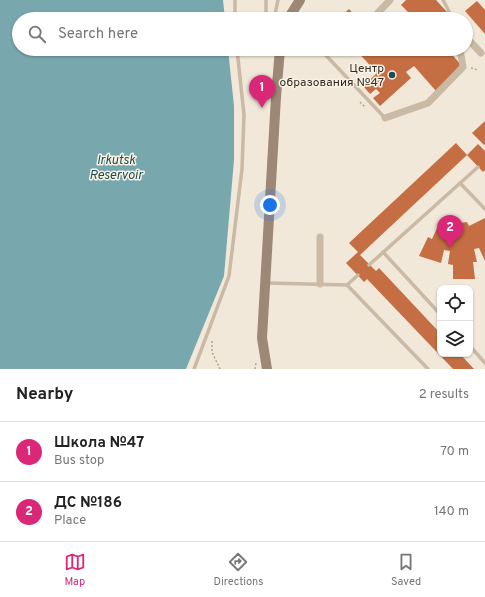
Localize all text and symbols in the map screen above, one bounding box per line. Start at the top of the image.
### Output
search box [12,12,473,56]
icon: search [26,23,48,45]
text: Search here [58,25,138,44]
place label: Центр образования №47 [280,61,384,91]
marker: Центр образования №47 [387,70,397,80]
pin: 1 [249,75,275,108]
water label: Irkutsk Reservoir [89,153,144,184]
your location [260,195,280,215]
pin: 2 [437,215,463,248]
map controls [437,285,473,357]
button: locate [437,285,473,321]
button: layers [437,321,473,357]
text: Nearby [16,384,73,406]
text: 2 results [419,387,469,403]
text: Школа №47 [54,434,144,453]
text: 1 [26,444,32,460]
text: 70 m [440,444,469,460]
text: Bus stop [54,453,104,469]
text: ДС №186 [54,494,122,513]
text: 2 [25,504,33,520]
text: 140 m [434,504,469,520]
text: Place [54,513,86,529]
tab: Map [64,551,86,589]
tab: Directions [213,551,263,589]
tab: Saved [391,551,421,589]

